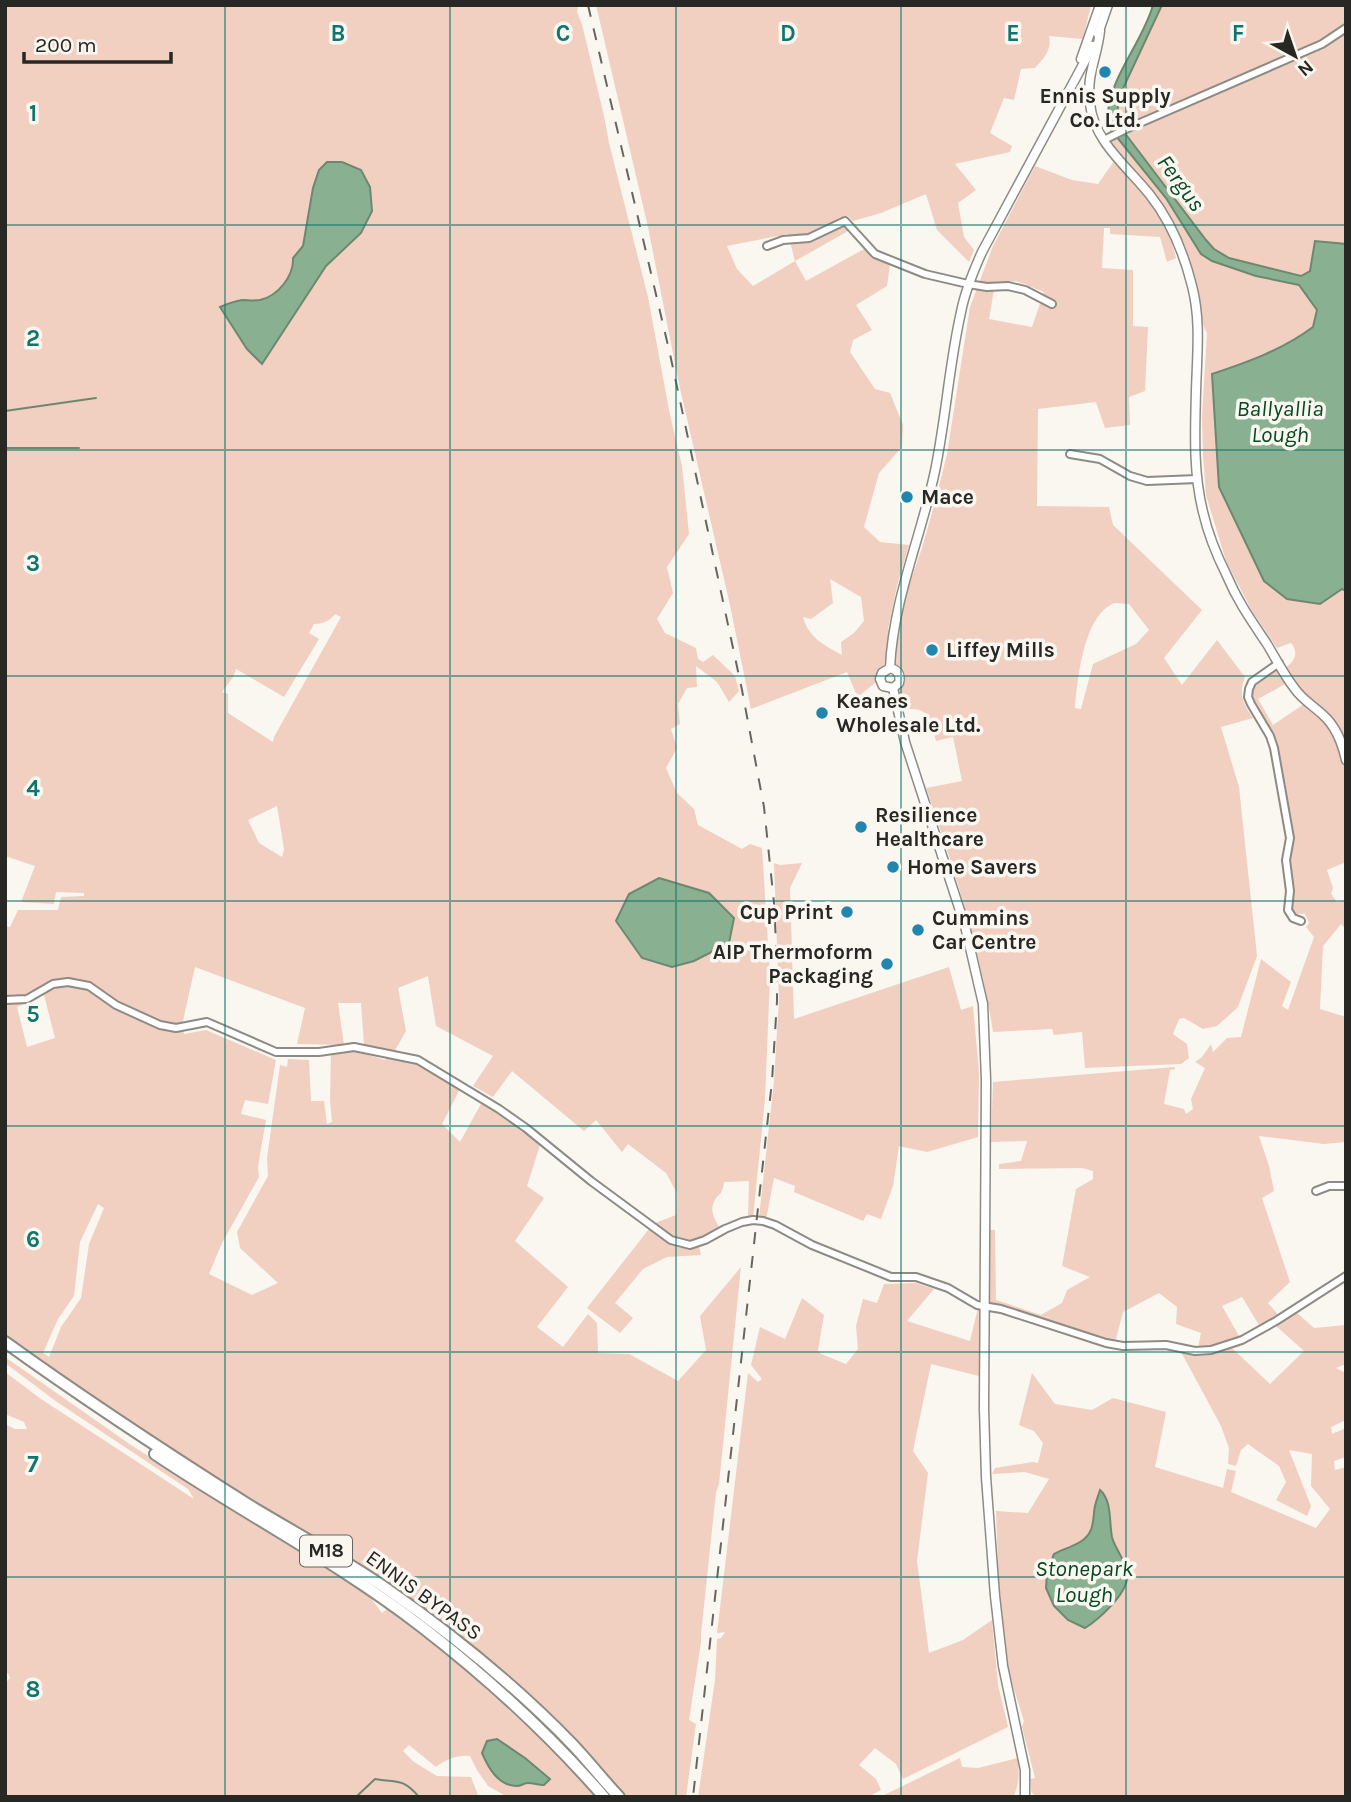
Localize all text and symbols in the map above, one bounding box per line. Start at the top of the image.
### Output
text: B [331,20,345,47]
text: C [556,20,570,47]
text: D [780,20,796,47]
text: E [1006,20,1020,47]
text: F [1232,20,1244,47]
scale bar [24,21,172,65]
north arrow [1260,21,1330,91]
text: 200 m [35,33,97,57]
text: N [1293,55,1318,81]
marker: Ennis Supply Co. Ltd. [1097,64,1113,80]
place label: Ennis Supply Co. Ltd. [1040,84,1171,132]
text: 1 [29,100,37,127]
water label: Fergus [1151,149,1211,217]
text: 2 [26,325,40,352]
water label: Ballyallia Lough [1236,395,1324,448]
place label: Mace [921,485,974,509]
marker: Mace [899,489,915,505]
text: 3 [26,550,40,577]
place label: Liffey Mills [946,638,1055,662]
marker: Liffey Mills [924,642,940,658]
place label: Keanes Wholesale Ltd. [836,689,981,737]
marker: Keanes Wholesale Ltd. [814,705,830,721]
text: 4 [26,775,40,802]
place label: Resilience Healthcare [875,803,984,851]
marker: Resilience Healthcare [853,819,869,835]
place label: Home Savers [907,855,1037,879]
marker: Home Savers [885,859,901,875]
place label: Cup Print [740,900,833,924]
marker: Cup Print [839,904,855,920]
place label: Cummins Car Centre [932,906,1036,954]
marker: Cummins Car Centre [910,922,926,938]
place label: AIP Thermoform Packaging [713,940,873,988]
marker: AIP Thermoform Packaging [879,956,895,972]
text: 5 [26,1001,40,1028]
text: 6 [26,1226,40,1253]
text: 7 [27,1451,39,1478]
road number: M18 [300,1536,352,1567]
street label: ENNIS BYPASS [362,1545,486,1645]
water label: Stonepark Lough [1035,1555,1133,1608]
text: 8 [26,1676,40,1703]

